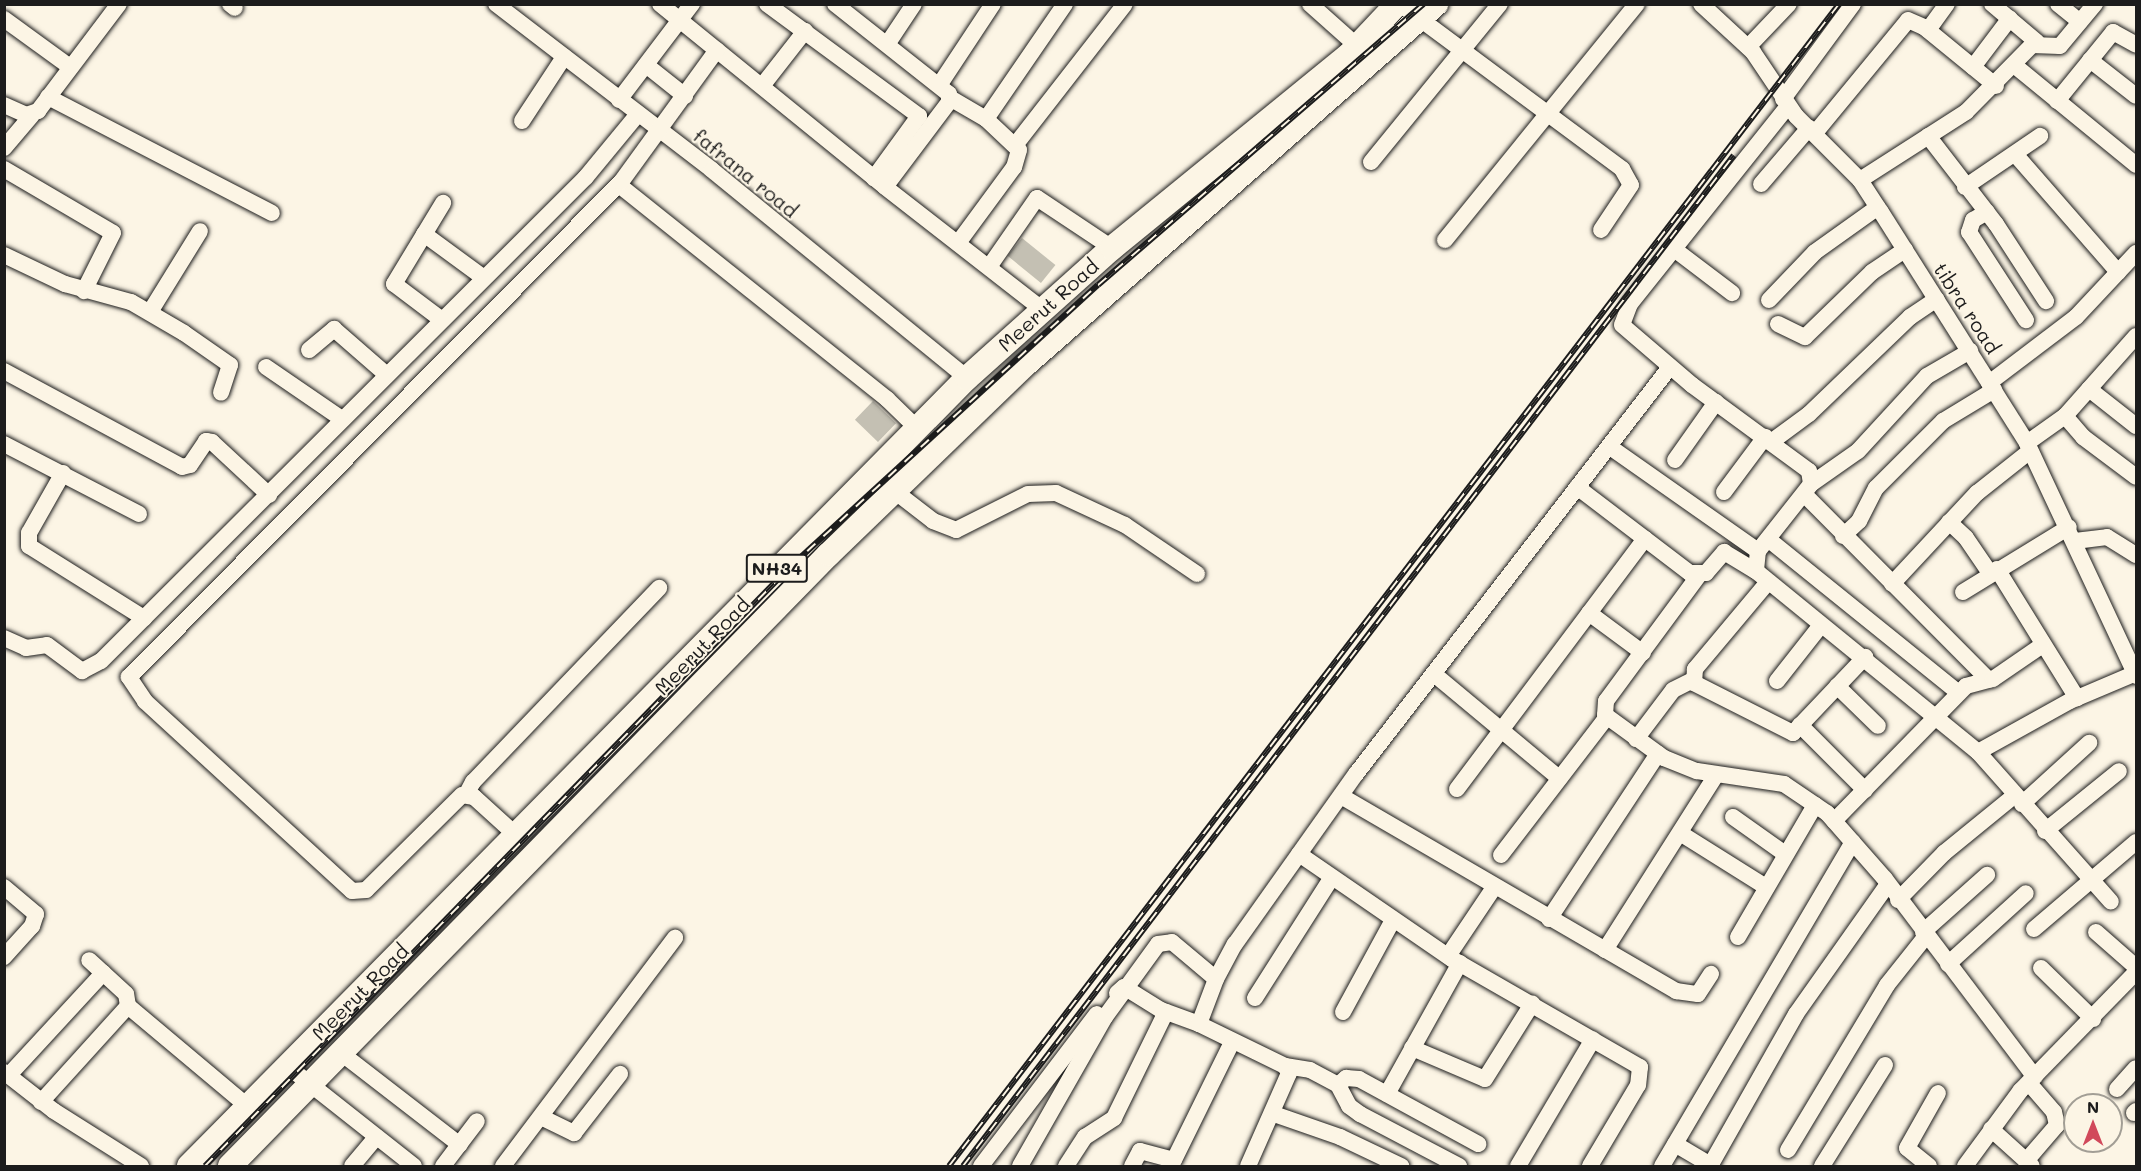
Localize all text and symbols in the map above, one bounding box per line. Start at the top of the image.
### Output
street label: fafrana road [689,124,803,222]
street label: Meerut Road [993,254,1103,356]
street label: tibra road [1929,258,2005,358]
road number: NH34 [746,553,808,583]
street label: Meerut Road [649,592,755,700]
street label: Meerut Road [307,939,413,1045]
north arrow [2063,1093,2123,1153]
text: N [2087,1096,2099,1117]

